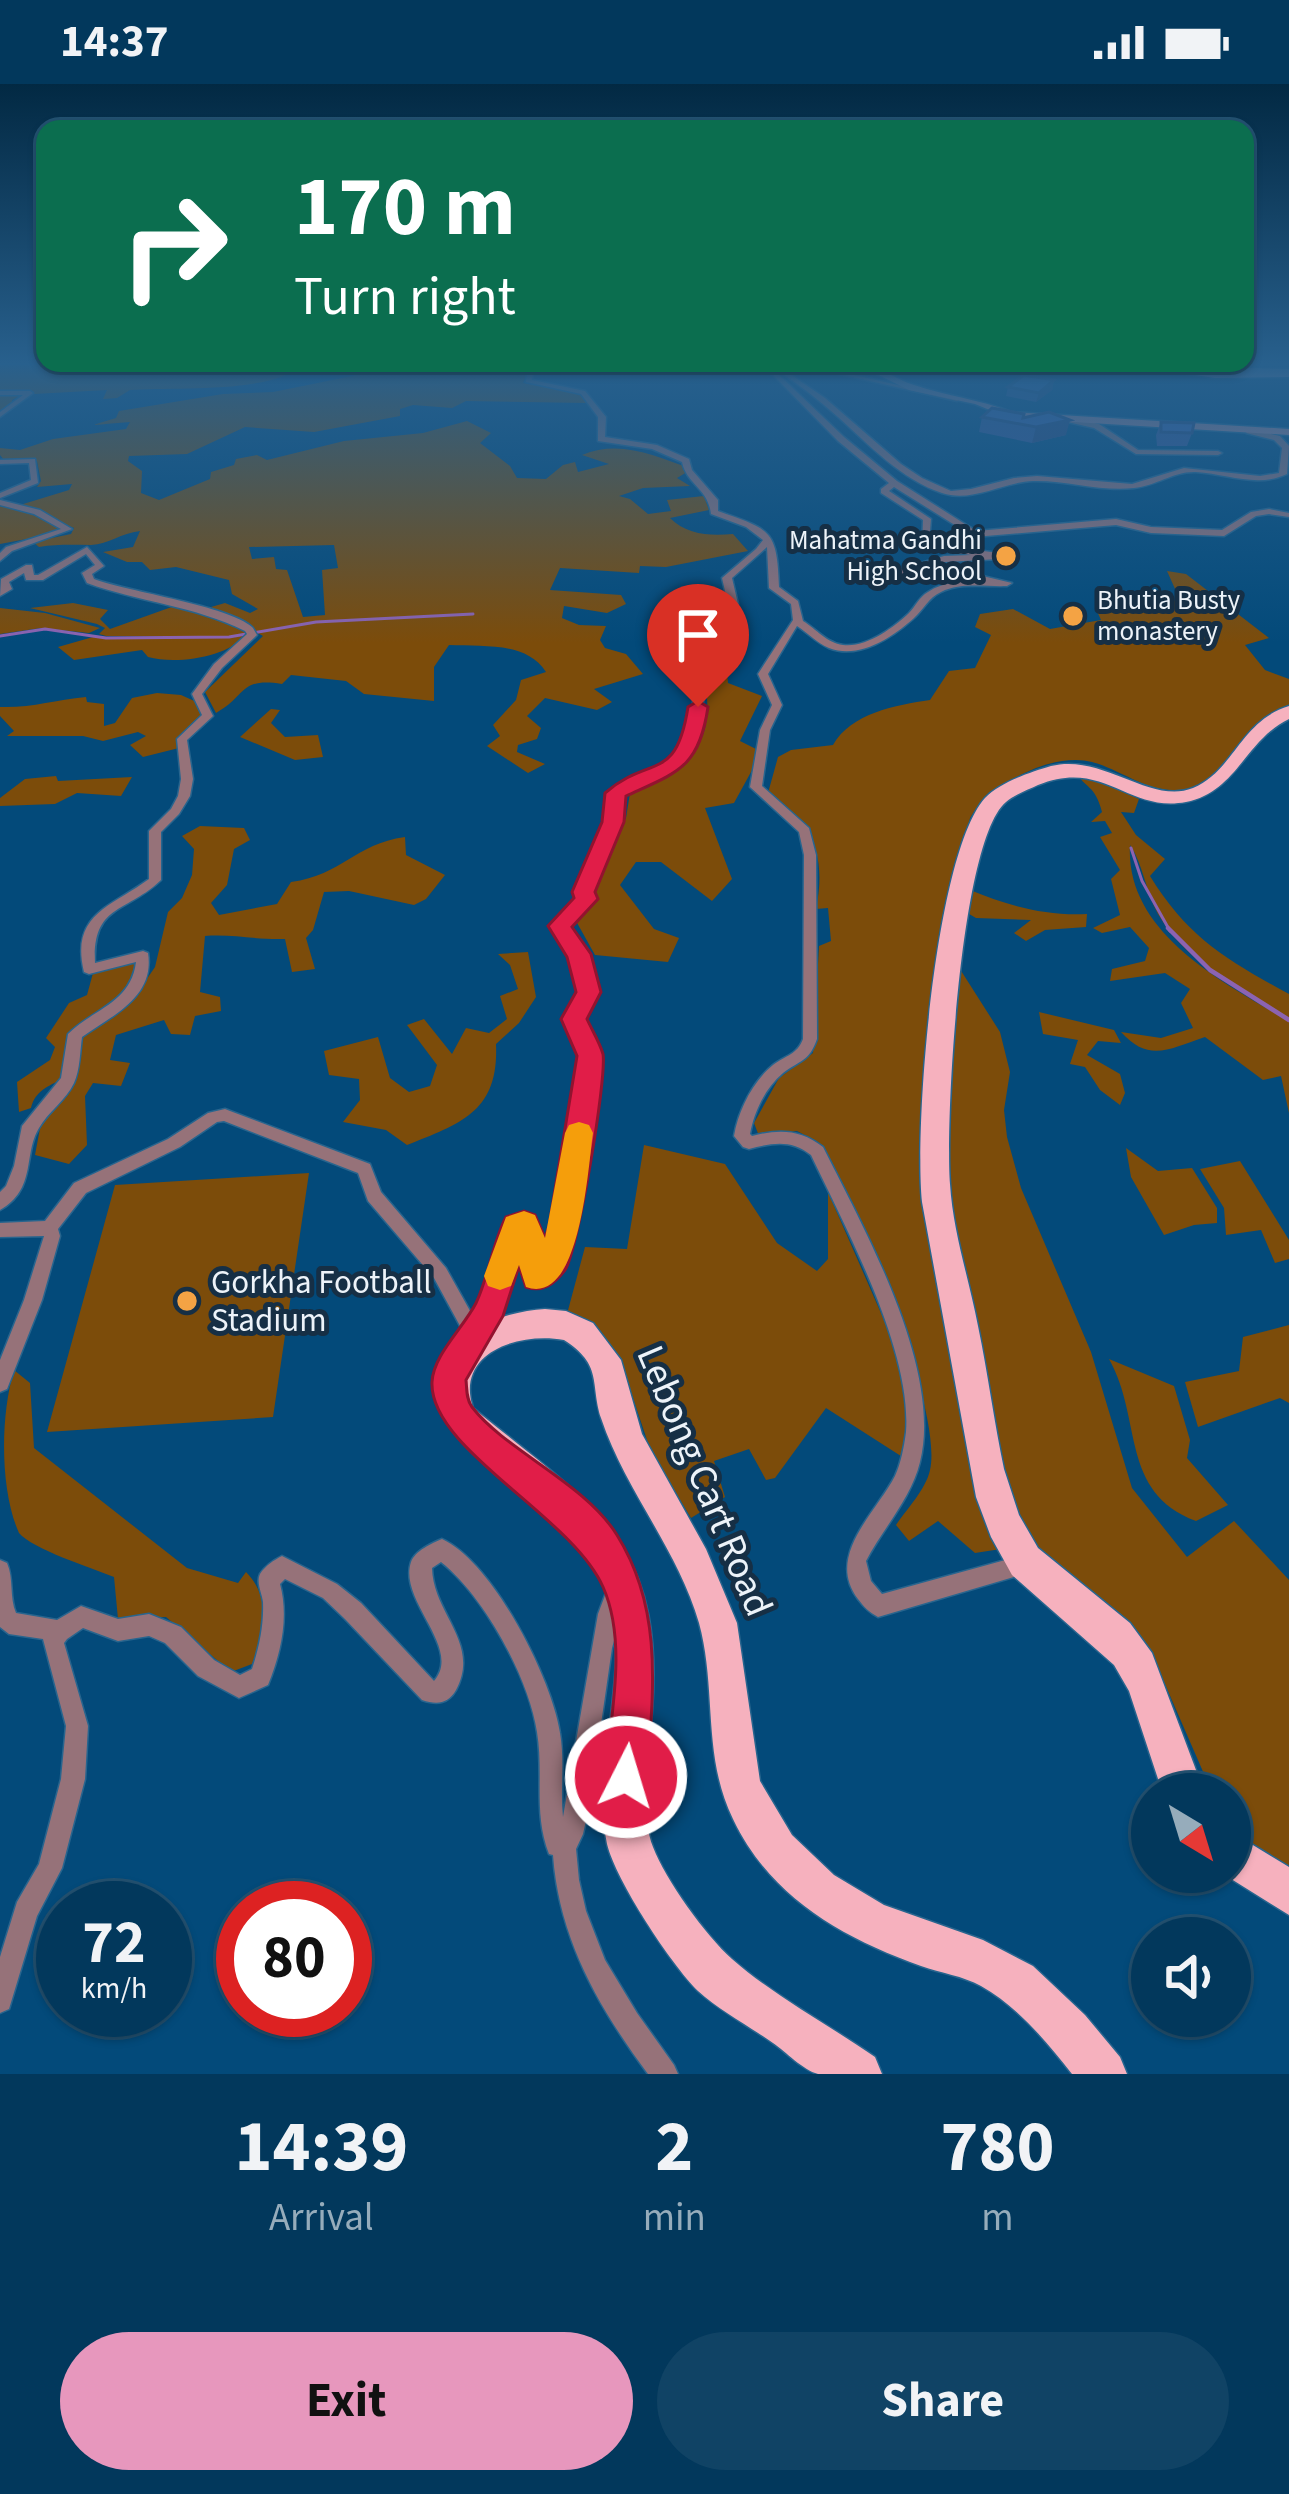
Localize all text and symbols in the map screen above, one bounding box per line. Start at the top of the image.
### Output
text: 14:37 [60,10,169,74]
text: 170 m [294,148,516,268]
icon: right [96,168,252,324]
text: Turn right [294,259,516,336]
place label: Mahatma Gandhi High School [789,521,982,591]
marker: Mahatma Gandhi High School [993,543,1019,569]
place label: Bhutia Busty monastery [1097,581,1240,651]
pin [647,584,749,707]
icon: arrive [665,602,731,668]
marker: Bhutia Busty monastery [1060,603,1086,629]
place label: Gorkha Football Stadium [211,1259,432,1344]
marker: Gorkha Football Stadium [174,1288,200,1314]
street label: Lebong Cart Road [622,1337,786,1625]
position arrow [563,1714,689,1840]
north arrow [1131,1773,1251,1893]
map controls [1131,1773,1251,2037]
speed limit sign: 80 [216,1881,372,2037]
text: 72 [82,1901,146,1986]
button: sound [1131,1917,1251,2037]
text: km/h [81,1967,147,2010]
text: 14:39 [235,2096,408,2199]
text: 2 [655,2096,693,2199]
text: 780 [940,2096,1055,2199]
text: Arrival [269,2190,374,2246]
text: min [643,2190,706,2246]
text: m [981,2190,1014,2246]
button: Exit [60,2332,633,2470]
button: Share [657,2332,1229,2470]

